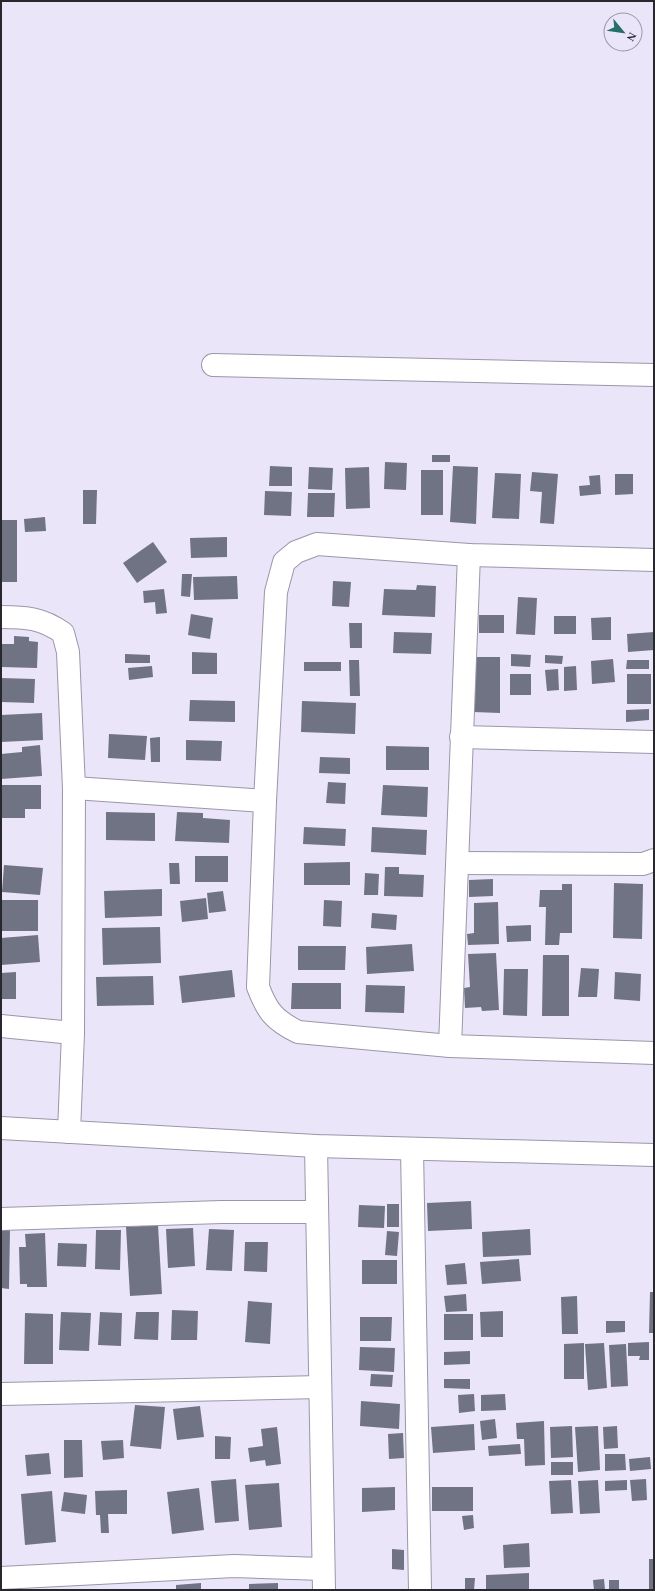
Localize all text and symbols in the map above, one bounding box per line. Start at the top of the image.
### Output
north arrow [603,12,643,52]
text: N [625,30,639,43]

